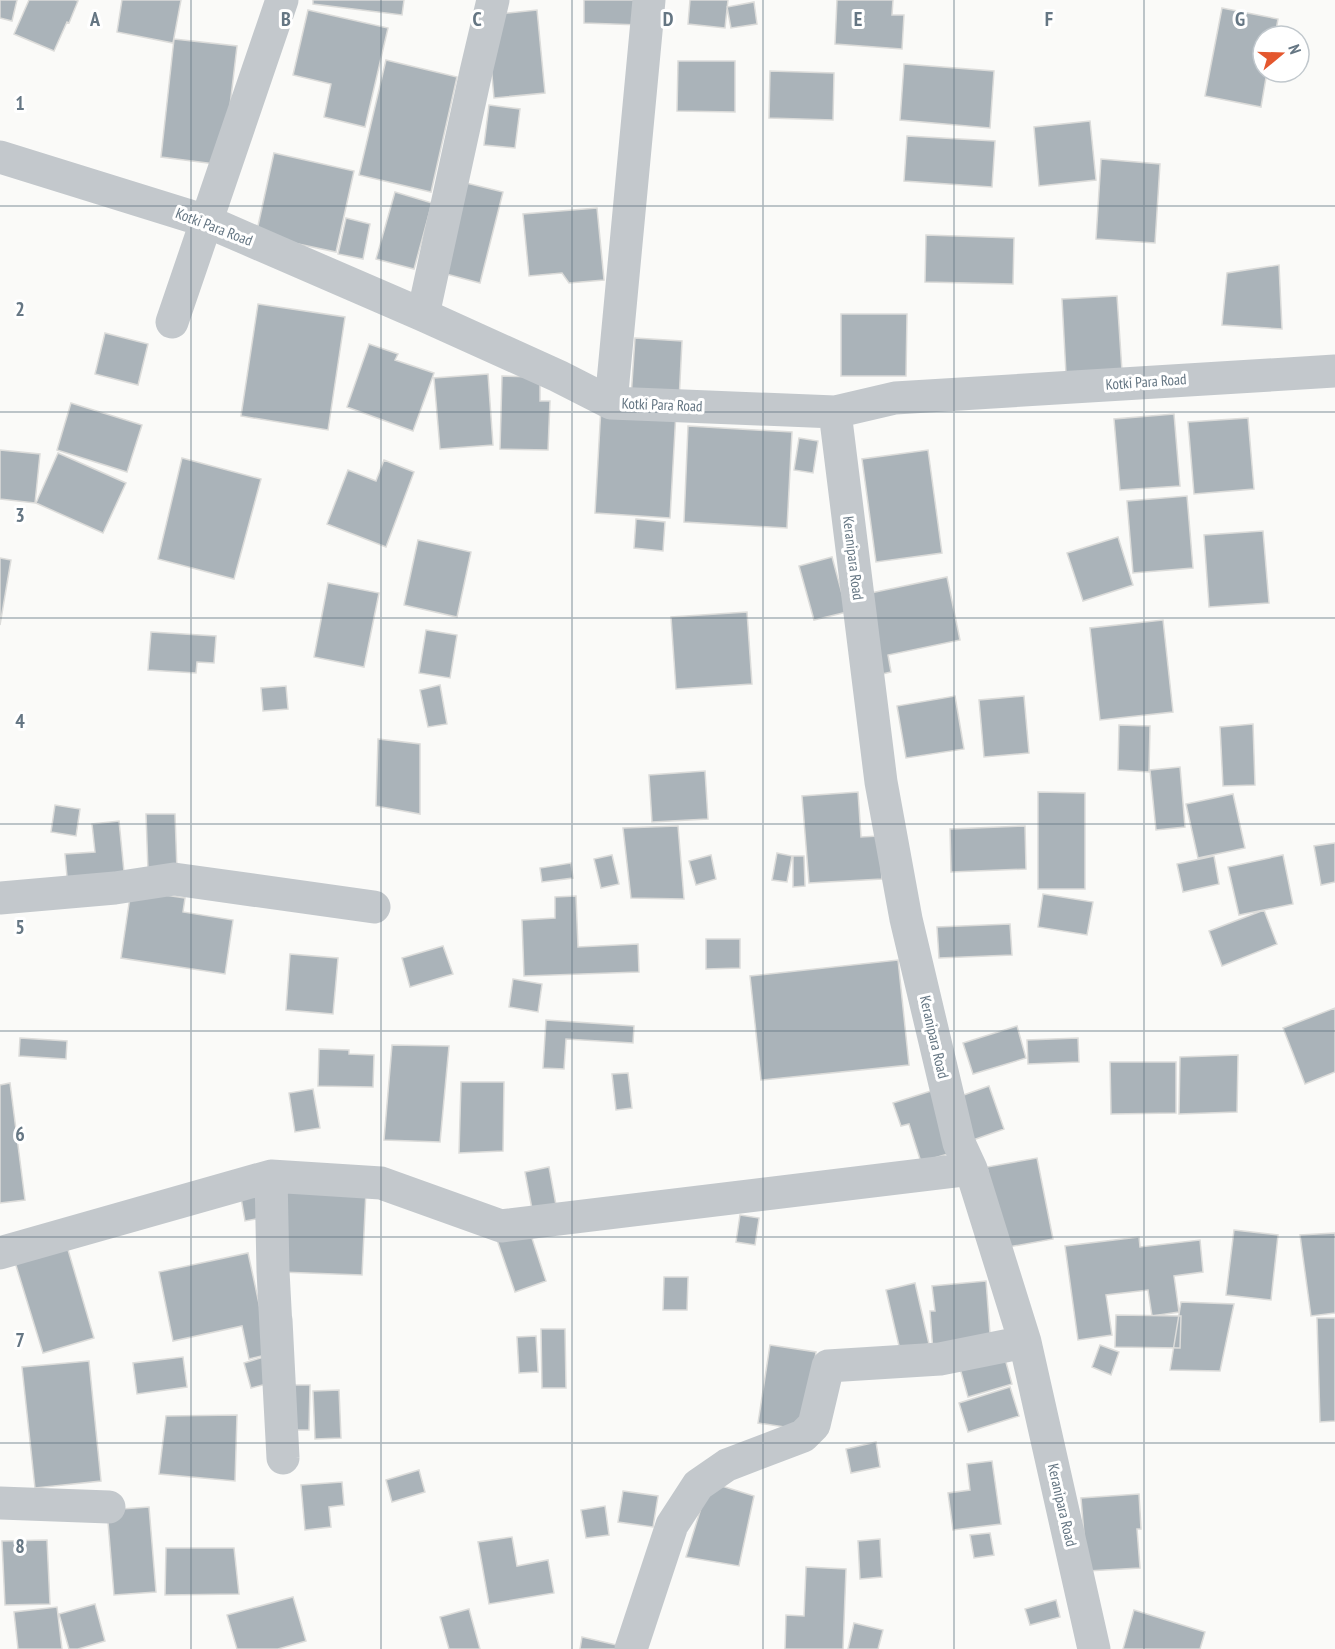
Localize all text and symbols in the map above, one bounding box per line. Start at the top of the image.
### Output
text: A [89,6,101,32]
text: B [281,6,291,32]
text: C [472,6,482,32]
text: D [663,6,674,32]
text: E [854,6,862,32]
text: F [1045,6,1053,32]
text: G [1235,6,1245,32]
north arrow [1251,24,1311,84]
text: N [1284,42,1306,56]
text: 1 [15,90,25,116]
street label: Kotki Para Road [173,203,255,250]
text: 2 [15,296,25,322]
street label: Kotki Para Road [1105,369,1187,394]
street label: Kotki Para Road [621,394,703,415]
text: 3 [15,502,25,528]
street label: Keranipara Road [839,515,868,601]
text: 4 [15,708,25,734]
text: 5 [15,914,25,940]
street label: Keranipara Road [916,994,953,1080]
text: 6 [15,1121,25,1147]
text: 7 [15,1327,25,1353]
street label: Keranipara Road [1044,1462,1081,1548]
text: 8 [15,1533,25,1559]

